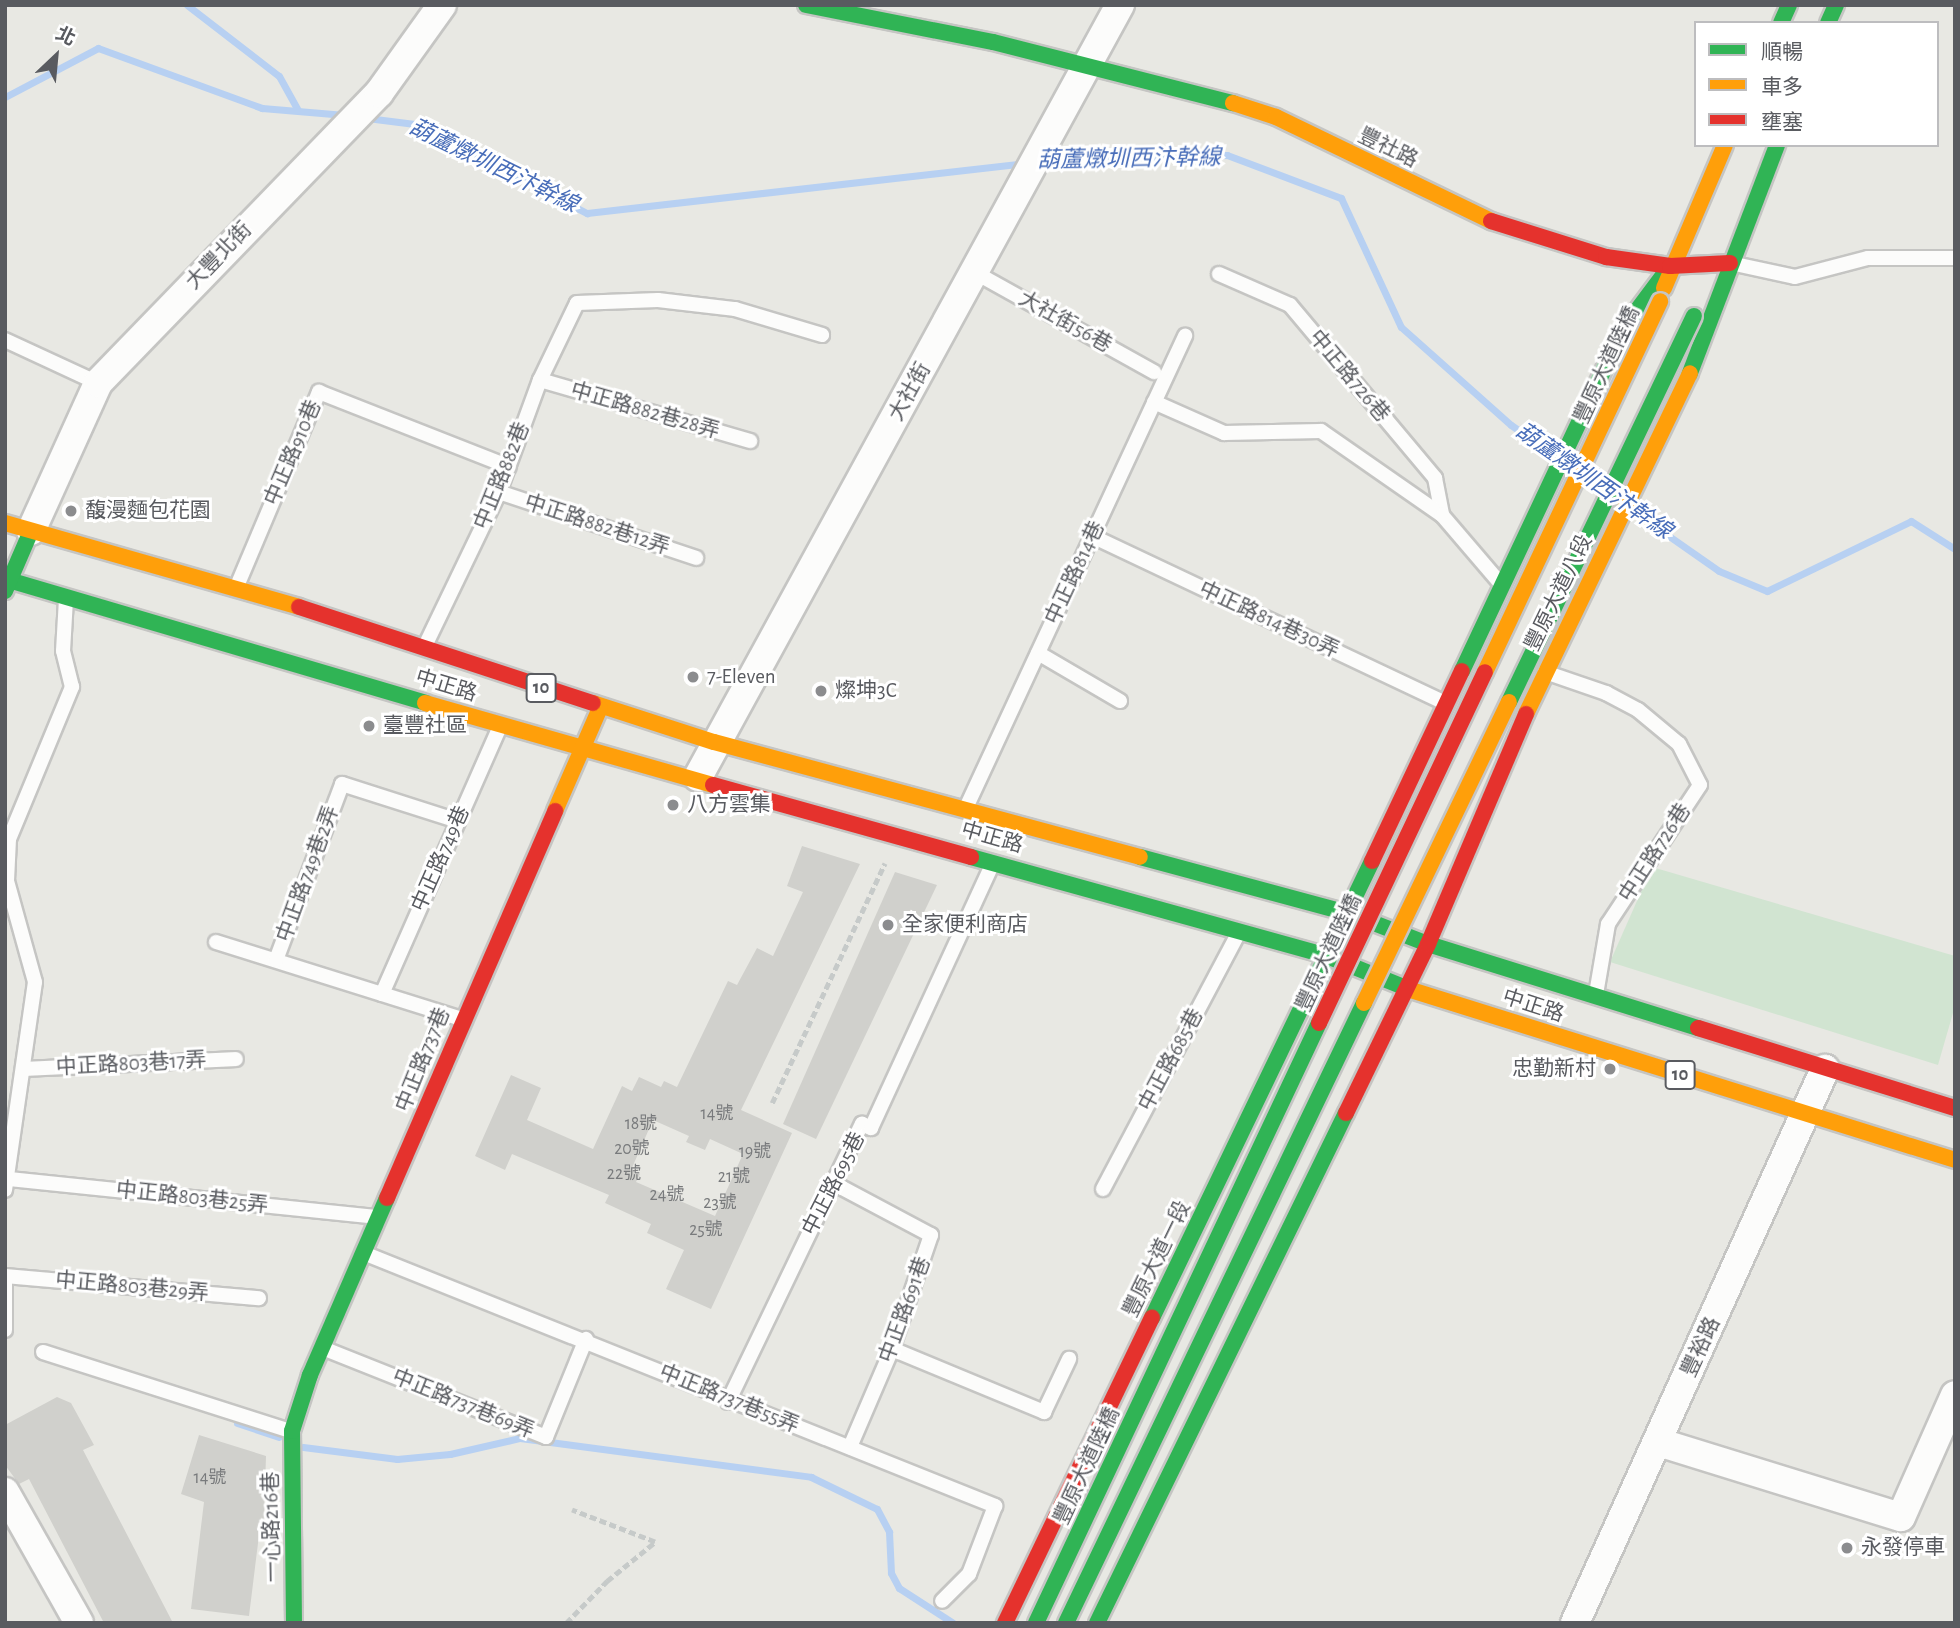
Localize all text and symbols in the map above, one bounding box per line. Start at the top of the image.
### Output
north arrow [21,21,91,91]
legend [1694,21,1939,147]
text: 北 [53,24,78,49]
text: 順暢 [1761,42,1803,63]
text: 車多 [1761,77,1803,98]
text: 壅塞 [1761,112,1803,133]
water label: 葫蘆燉圳西汴幹線 [404,114,582,220]
street label: 豐社路 [1354,123,1422,173]
water label: 葫蘆燉圳西汴幹線 [1037,145,1221,175]
street label: 大豐北街 [181,217,257,295]
street label: 大社街56巷 [1014,286,1116,358]
street label: 豐原大道陸橋 [1569,303,1645,427]
street label: 中正路726巷 [1303,325,1395,427]
street label: 大社街 [884,358,936,426]
street label: 中正路882巷28弄 [568,378,722,444]
street label: 中正路910巷 [259,396,327,510]
water label: 葫蘆燉圳西汴幹線 [1510,418,1676,546]
street label: 中正路882巷 [469,419,535,533]
street label: 中正路882巷12弄 [521,490,673,560]
place label: 馥漫麵包花園 [85,498,211,524]
marker: 馥漫麵包花園 [63,503,79,519]
street label: 中正路814巷 [1040,517,1110,629]
street label: 豐原大道八段 [1520,531,1598,655]
street label: 中正路814巷30弄 [1195,576,1343,664]
place label: 7-Eleven [707,664,776,690]
street label: 中正路 [412,665,480,707]
marker: 7-Eleven [685,669,701,685]
road number: 10 [525,673,557,704]
place label: 燦坤3C [835,678,897,704]
marker: 燦坤3C [813,683,829,699]
place label: 臺豐社區 [383,713,467,739]
marker: 臺豐社區 [361,718,377,734]
place label: 八方雲集 [687,792,771,818]
marker: 八方雲集 [665,797,681,813]
street label: 中正路726巷 [1614,799,1696,907]
street label: 中正路749巷2弄 [272,802,344,946]
street label: 中正路749巷 [407,802,475,916]
street label: 中正路 [958,817,1026,859]
street label: 豐原大道陸橋 [1291,891,1367,1015]
place label: 全家便利商店 [902,912,1028,938]
marker: 全家便利商店 [880,917,896,933]
street label: 中正路 [1499,984,1567,1028]
street label: 中正路737巷 [391,1004,455,1116]
street label: 中正路685巷 [1133,1004,1209,1116]
street label: 中正路803巷17弄 [55,1047,207,1081]
place label: 忠勤新村 [1512,1056,1596,1082]
road number: 10 [1664,1060,1696,1091]
marker: 忠勤新村 [1602,1061,1618,1077]
house number: 14號 [701,1103,733,1125]
house number: 18號 [625,1113,657,1135]
street label: 中正路695巷 [797,1128,871,1240]
house number: 20號 [614,1138,650,1160]
house number: 19號 [739,1141,771,1163]
house number: 22號 [607,1163,641,1185]
house number: 21號 [718,1166,750,1188]
street label: 中正路803巷25弄 [115,1177,269,1219]
house number: 24號 [650,1184,684,1206]
house number: 23號 [703,1192,737,1214]
street label: 豐原大道一段 [1118,1197,1196,1321]
house number: 25號 [689,1219,723,1241]
street label: 中正路691巷 [874,1254,936,1366]
street label: 中正路803巷29弄 [54,1268,210,1306]
street label: 豐裕路 [1676,1313,1726,1381]
street label: 中正路737巷55弄 [655,1359,803,1439]
street label: 中正路737巷69弄 [388,1364,538,1444]
street label: 豐原大道陸橋 [1049,1404,1125,1528]
house number: 14號 [194,1467,226,1489]
street label: 一心路216巷 [258,1471,286,1583]
place label: 永發停車 [1861,1535,1945,1561]
marker: 永發停車 [1839,1540,1855,1556]

